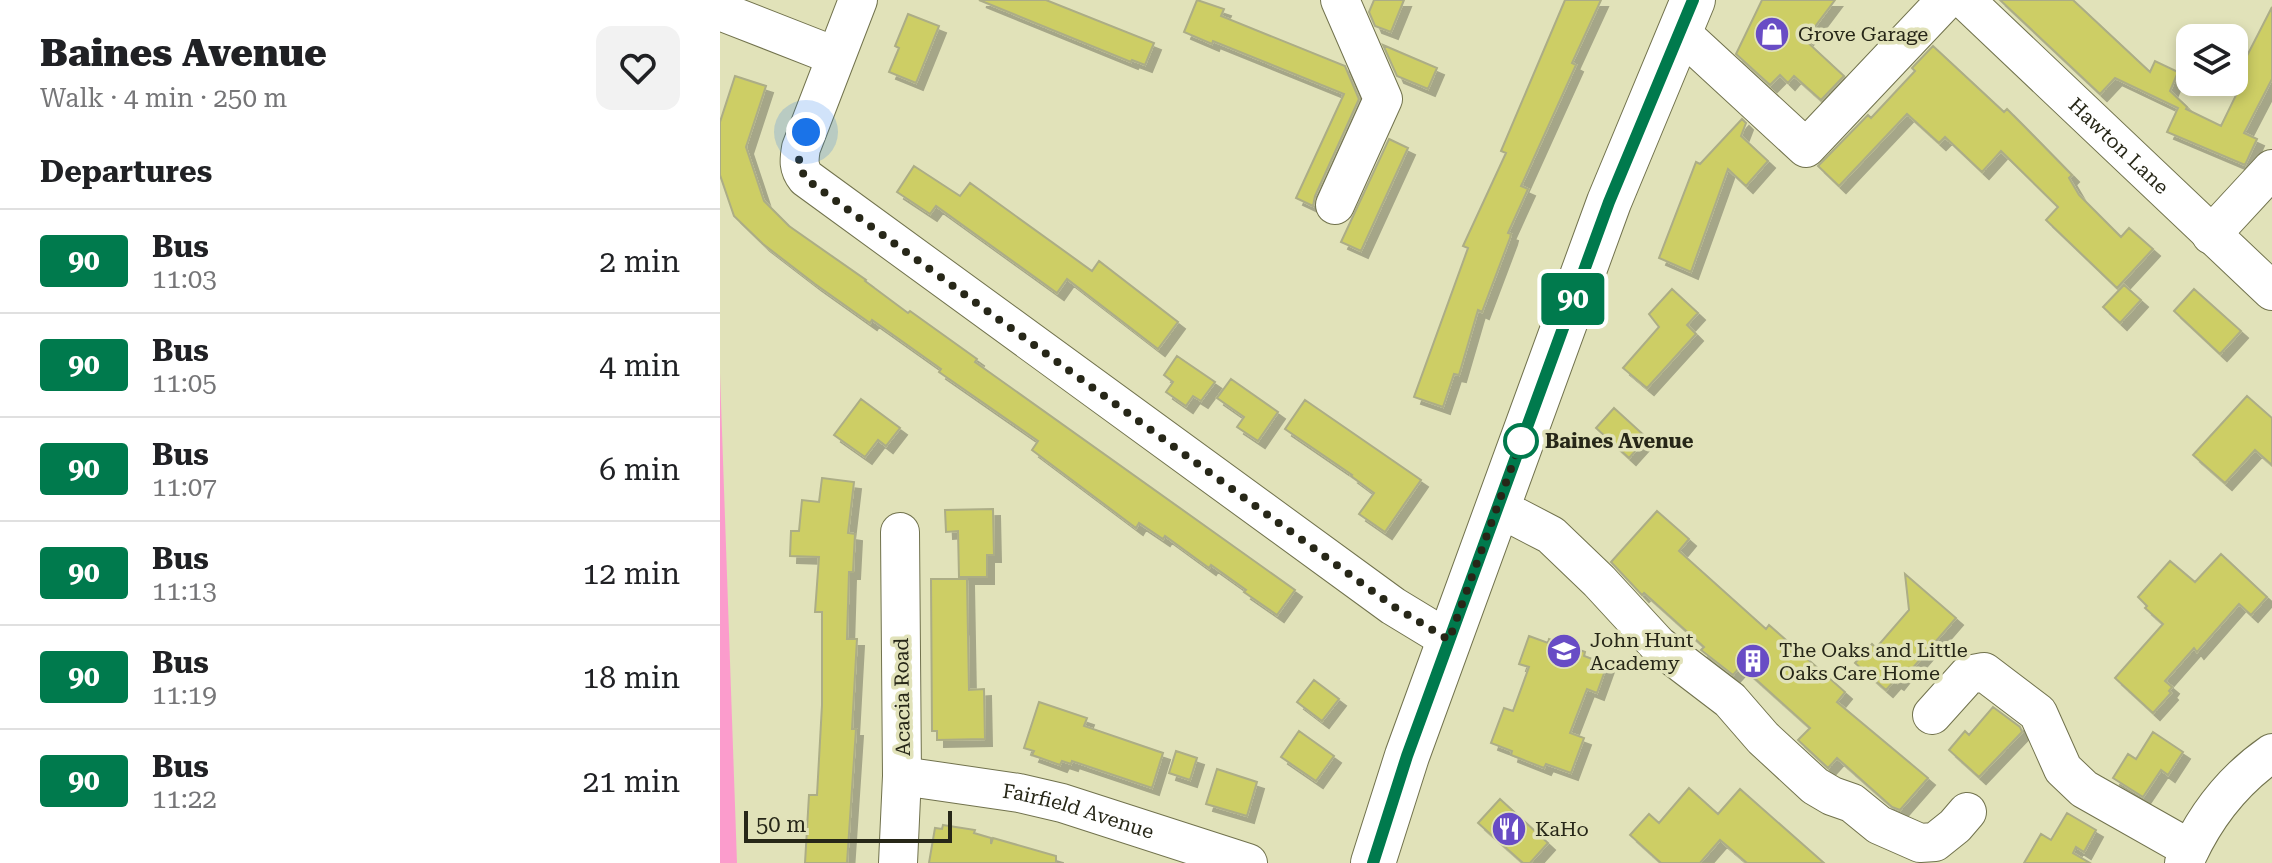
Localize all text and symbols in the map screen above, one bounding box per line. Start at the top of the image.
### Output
shop icon: Grove Garage [1753,15,1791,53]
place label: Grove Garage [1798,22,1928,46]
map controls [2176,24,2248,96]
button: layers [2176,24,2248,96]
button: heart [596,26,680,110]
text: Baines Avenue [40,31,327,75]
text: Walk · 4 min · 250 m [40,83,287,113]
street label: Hawton Lane [2064,93,2174,199]
your location [786,112,826,152]
text: Departures [40,154,212,189]
text: Bus [152,229,209,264]
text: 90 [68,244,100,277]
text: 2 min [599,244,680,279]
text: 11:03 [152,264,217,294]
line badge: 90 [1537,273,1609,325]
text: 90 [1557,282,1589,315]
text: Bus [152,333,209,368]
text: 90 [68,348,100,381]
text: 4 min [599,348,680,383]
text: 11:05 [152,368,217,398]
marker: Baines Avenue [1504,424,1538,458]
place label: Baines Avenue [1545,429,1694,453]
text: Bus [152,437,209,472]
text: 90 [68,452,100,485]
text: 6 min [599,452,680,487]
text: 11:07 [152,472,217,502]
text: Bus [152,541,209,576]
text: 90 [68,556,100,589]
text: 12 min [583,556,680,591]
text: 11:13 [152,576,217,606]
place label: John Hunt Academy [1590,628,1694,675]
school or university icon: John Hunt Academy [1545,632,1583,670]
street label: Acacia Road [889,637,915,756]
place label: The Oaks and Little Oaks Care Home [1779,638,1968,685]
building icon: The Oaks and Little Oaks Care Home [1734,642,1772,680]
text: Bus [152,645,209,680]
text: 90 [68,660,100,693]
text: 18 min [583,660,680,695]
text: 11:19 [152,680,217,710]
text: Bus [152,749,209,784]
text: 90 [68,764,100,797]
text: 21 min [583,764,680,799]
street label: Fairfield Avenue [1001,779,1157,844]
text: 11:22 [152,784,217,814]
scale bar [744,807,952,843]
restaurant icon: KaHo [1490,810,1528,848]
text: 50 m [756,812,806,837]
place label: KaHo [1535,817,1589,841]

